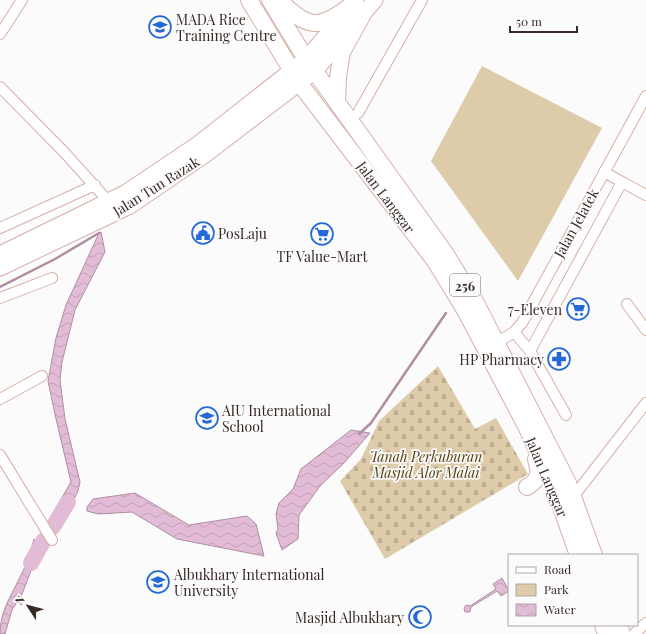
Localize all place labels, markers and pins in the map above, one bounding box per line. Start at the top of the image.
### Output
place label: MADA Rice Training Centre [176,10,277,45]
school or university icon: MADA Rice Training Centre [147,14,173,40]
public building icon: PosLaju [190,220,216,246]
supermarket icon: TF Value-Mart [309,221,335,247]
place label: PosLaju [218,224,267,243]
place label: TF Value-Mart [277,247,368,266]
supermarket icon: 7-Eleven [565,296,591,322]
place label: 7-Eleven [508,300,563,319]
pharmacy icon: HP Pharmacy [546,346,572,372]
place label: HP Pharmacy [459,350,544,369]
place label: AIU International School [221,401,331,436]
school or university icon: AIU International School [194,405,220,431]
place label: Albukhary International University [173,565,325,600]
school or university icon: Albukhary International University [145,569,171,595]
mosque icon: Masjid Albukhary [407,604,433,630]
place label: Masjid Albukhary [295,608,404,627]

